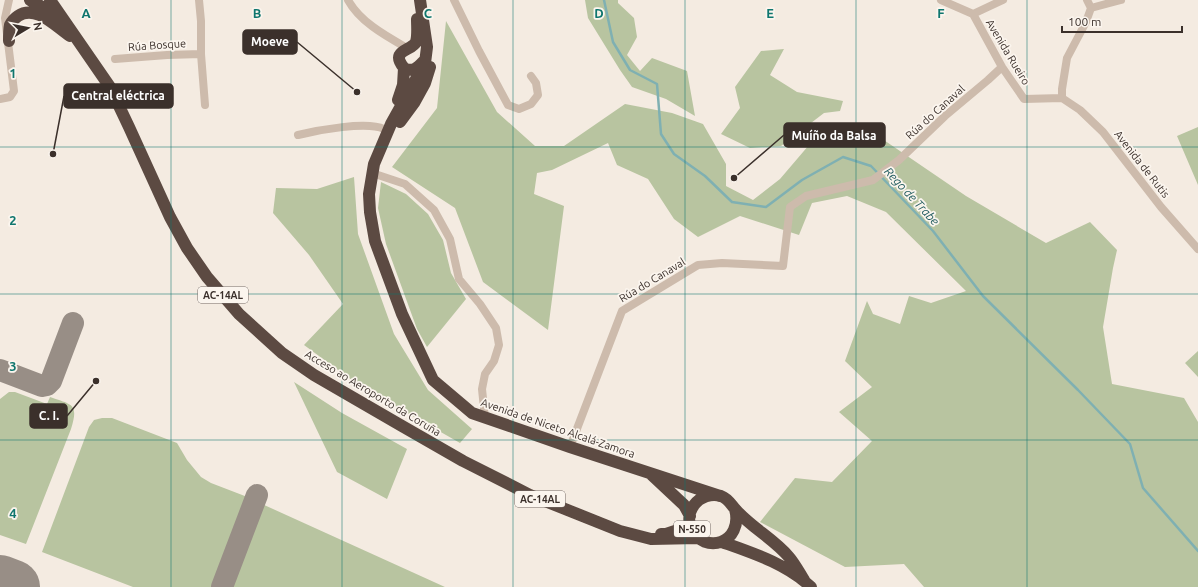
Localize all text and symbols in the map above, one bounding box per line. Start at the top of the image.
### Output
text: A [81,6,91,20]
text: B [253,6,262,20]
text: C [424,6,433,20]
text: D [594,6,604,20]
text: E [766,6,774,20]
text: F [937,6,945,20]
north arrow [8,8,48,48]
scale bar [1062,8,1182,34]
text: 100 m [1068,15,1101,28]
street label: Avenida Rueiro [984,17,1032,87]
text: N [31,21,44,31]
callout: Moeve [243,30,297,54]
text: Moeve [251,35,289,48]
street label: Rúa Bosque [128,37,186,53]
text: 1 [9,66,17,80]
street label: Rúa do Canaval [903,82,967,142]
callout: Central eléctrica [64,84,173,108]
text: Central eléctrica [71,89,165,102]
callout: Muíño da Balsa [784,123,885,147]
street label: Avenida de Rutis [1112,128,1172,200]
text: Muíño da Balsa [792,129,876,142]
water label: Rego de Trabe [882,164,942,228]
text: 2 [9,213,17,227]
street label: Rúa do Canaval [617,256,687,304]
road number: AC-14AL [198,287,248,303]
street label: Acceso ao Aeroporto da Coruña [303,348,443,438]
text: 3 [9,359,17,373]
street label: Avenida de Niceto Alcalá-Zamora [479,396,637,460]
callout: C. I. [30,404,67,428]
text: C. I. [39,409,59,422]
road number: AC-14AL [515,491,565,507]
text: 4 [9,506,17,520]
road number: N-550 [674,521,710,537]

